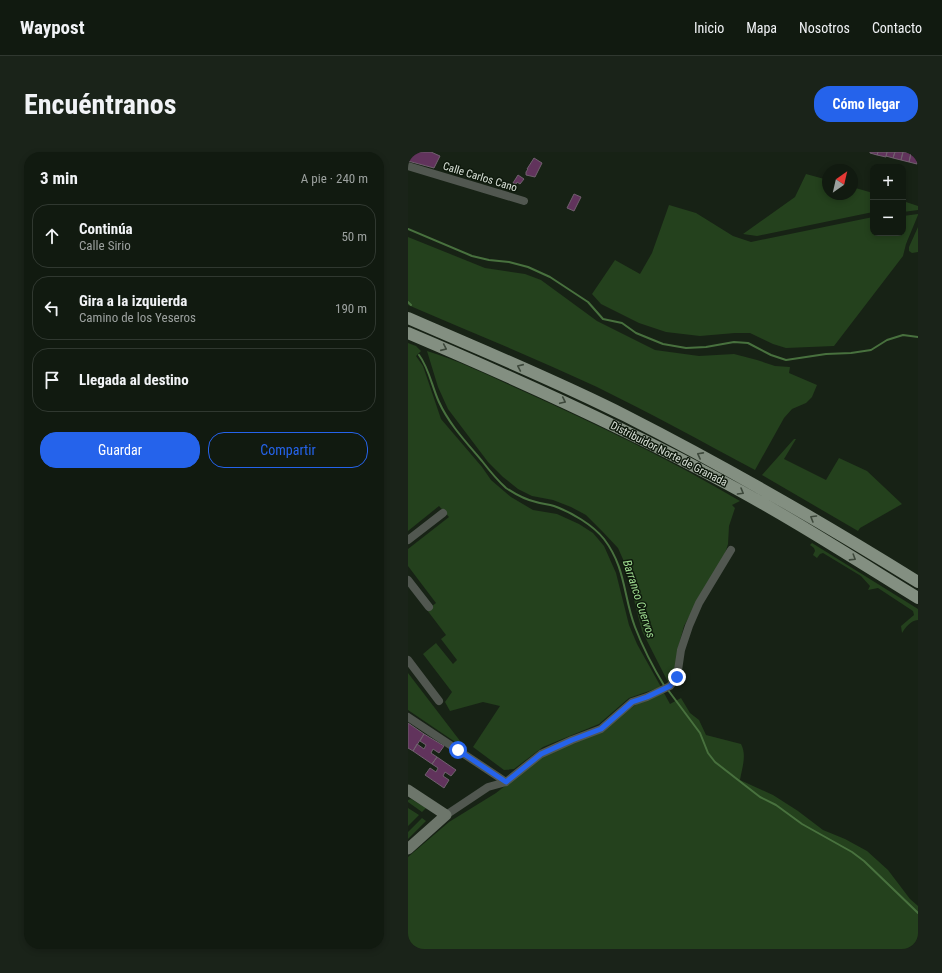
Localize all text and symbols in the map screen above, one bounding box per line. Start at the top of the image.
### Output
text: Waypost [20,16,85,39]
text: Inicio [694,20,724,36]
text: Mapa [746,20,777,36]
text: Nosotros [799,20,850,36]
text: Contacto [872,20,922,36]
button: Cómo llegar [814,86,918,122]
text: Encuéntranos [24,88,176,121]
street label: Calle Carlos Cano [441,160,519,195]
north arrow [822,164,858,200]
map controls [870,164,906,236]
button: + [870,164,906,200]
text: 3 min [40,168,78,188]
text: A pie · 240 m [301,171,368,186]
button: − [870,200,906,236]
text: Continúa [79,220,133,238]
icon: ahead [41,225,63,247]
text: 50 m [341,229,367,244]
text: Calle Sirio [79,238,131,253]
text: Gira a la izquierda [79,292,187,310]
icon: left [41,297,63,319]
text: 190 m [335,301,367,316]
text: Camino de los Yeseros [79,310,196,325]
one-way arrow [439,343,447,351]
one-way arrow [516,364,524,372]
icon: arrive [41,369,63,391]
text: Llegada al destino [79,371,189,389]
one-way arrow [558,396,566,404]
street label: Distribuidor Norte de Granada [608,419,730,489]
button: Guardar [40,432,200,468]
button: Compartir [208,432,368,468]
one-way arrow [696,452,704,459]
one-way arrow [737,487,744,494]
one-way arrow [810,515,817,523]
one-way arrow [849,553,856,561]
water label: Barranco Cuervos [620,558,658,640]
route end [668,668,686,686]
route start [449,741,467,759]

